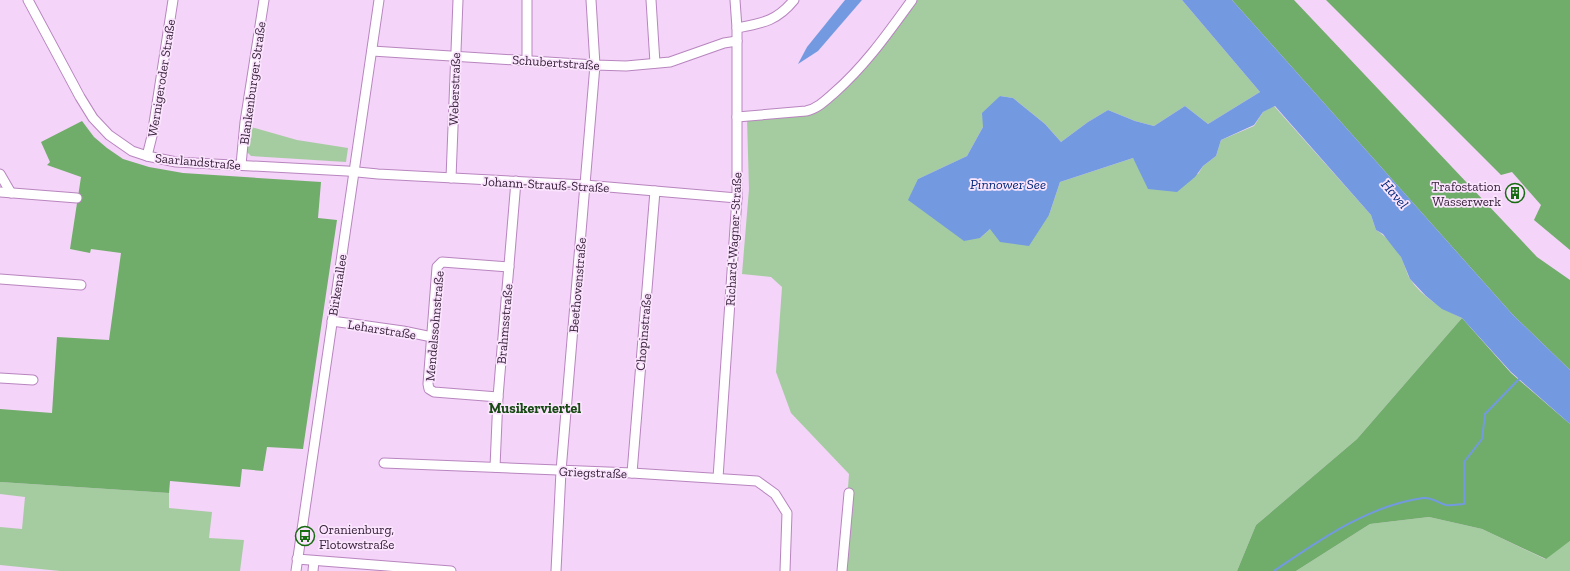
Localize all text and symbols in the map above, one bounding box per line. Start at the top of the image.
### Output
street label: Wernigeroder Straße [145,18,178,138]
street label: Blankenburger Straße [236,20,269,146]
street label: Weberstraße [446,52,463,126]
street label: Schubertstraße [512,52,600,73]
street label: Saarlandstraße [154,150,241,173]
street label: Richard-Wagner-Straße [722,172,744,306]
street label: Johann-Strauß-Straße [482,174,610,195]
water label: Pinnower See [970,176,1046,193]
water label: Havel [1377,176,1412,212]
place label: Trafostation Wasserwerk [1431,179,1502,209]
building icon: Trafostation Wasserwerk [1504,182,1526,204]
street label: Beethovenstraße [566,237,589,333]
street label: Birkenallee [325,253,350,317]
street label: Mendelssohnstraße [422,270,447,382]
street label: Brahmsstraße [494,283,515,365]
street label: Chopinstraße [633,293,654,371]
street label: Leharstraße [347,317,417,342]
district label: Musikerviertel [489,400,581,417]
street label: Griegstraße [559,464,627,481]
place label: Oranienburg, Flotowstraße [319,522,394,552]
bus stop icon: Oranienburg, Flotowstraße [294,525,316,547]

